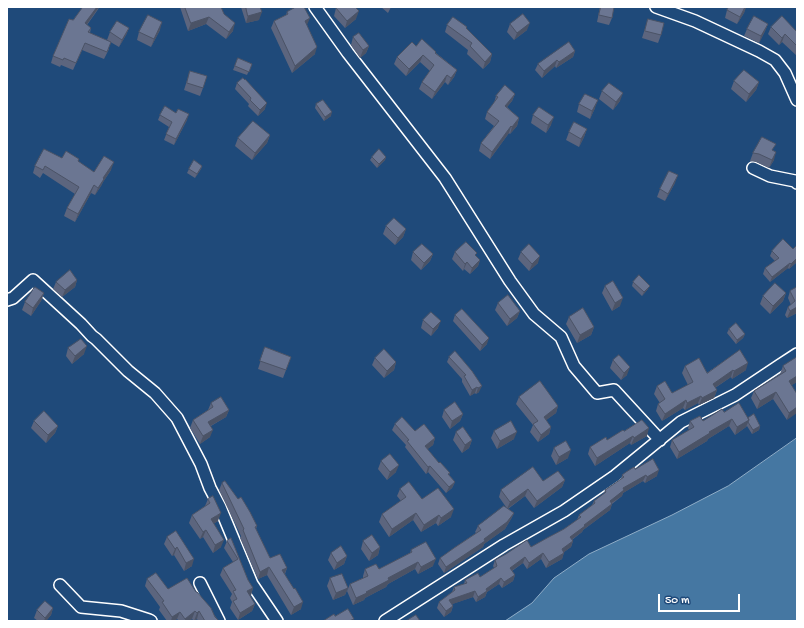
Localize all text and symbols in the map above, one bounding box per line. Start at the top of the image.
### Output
scale bar [660,586,742,612]
text: 50 m [665,594,690,608]

